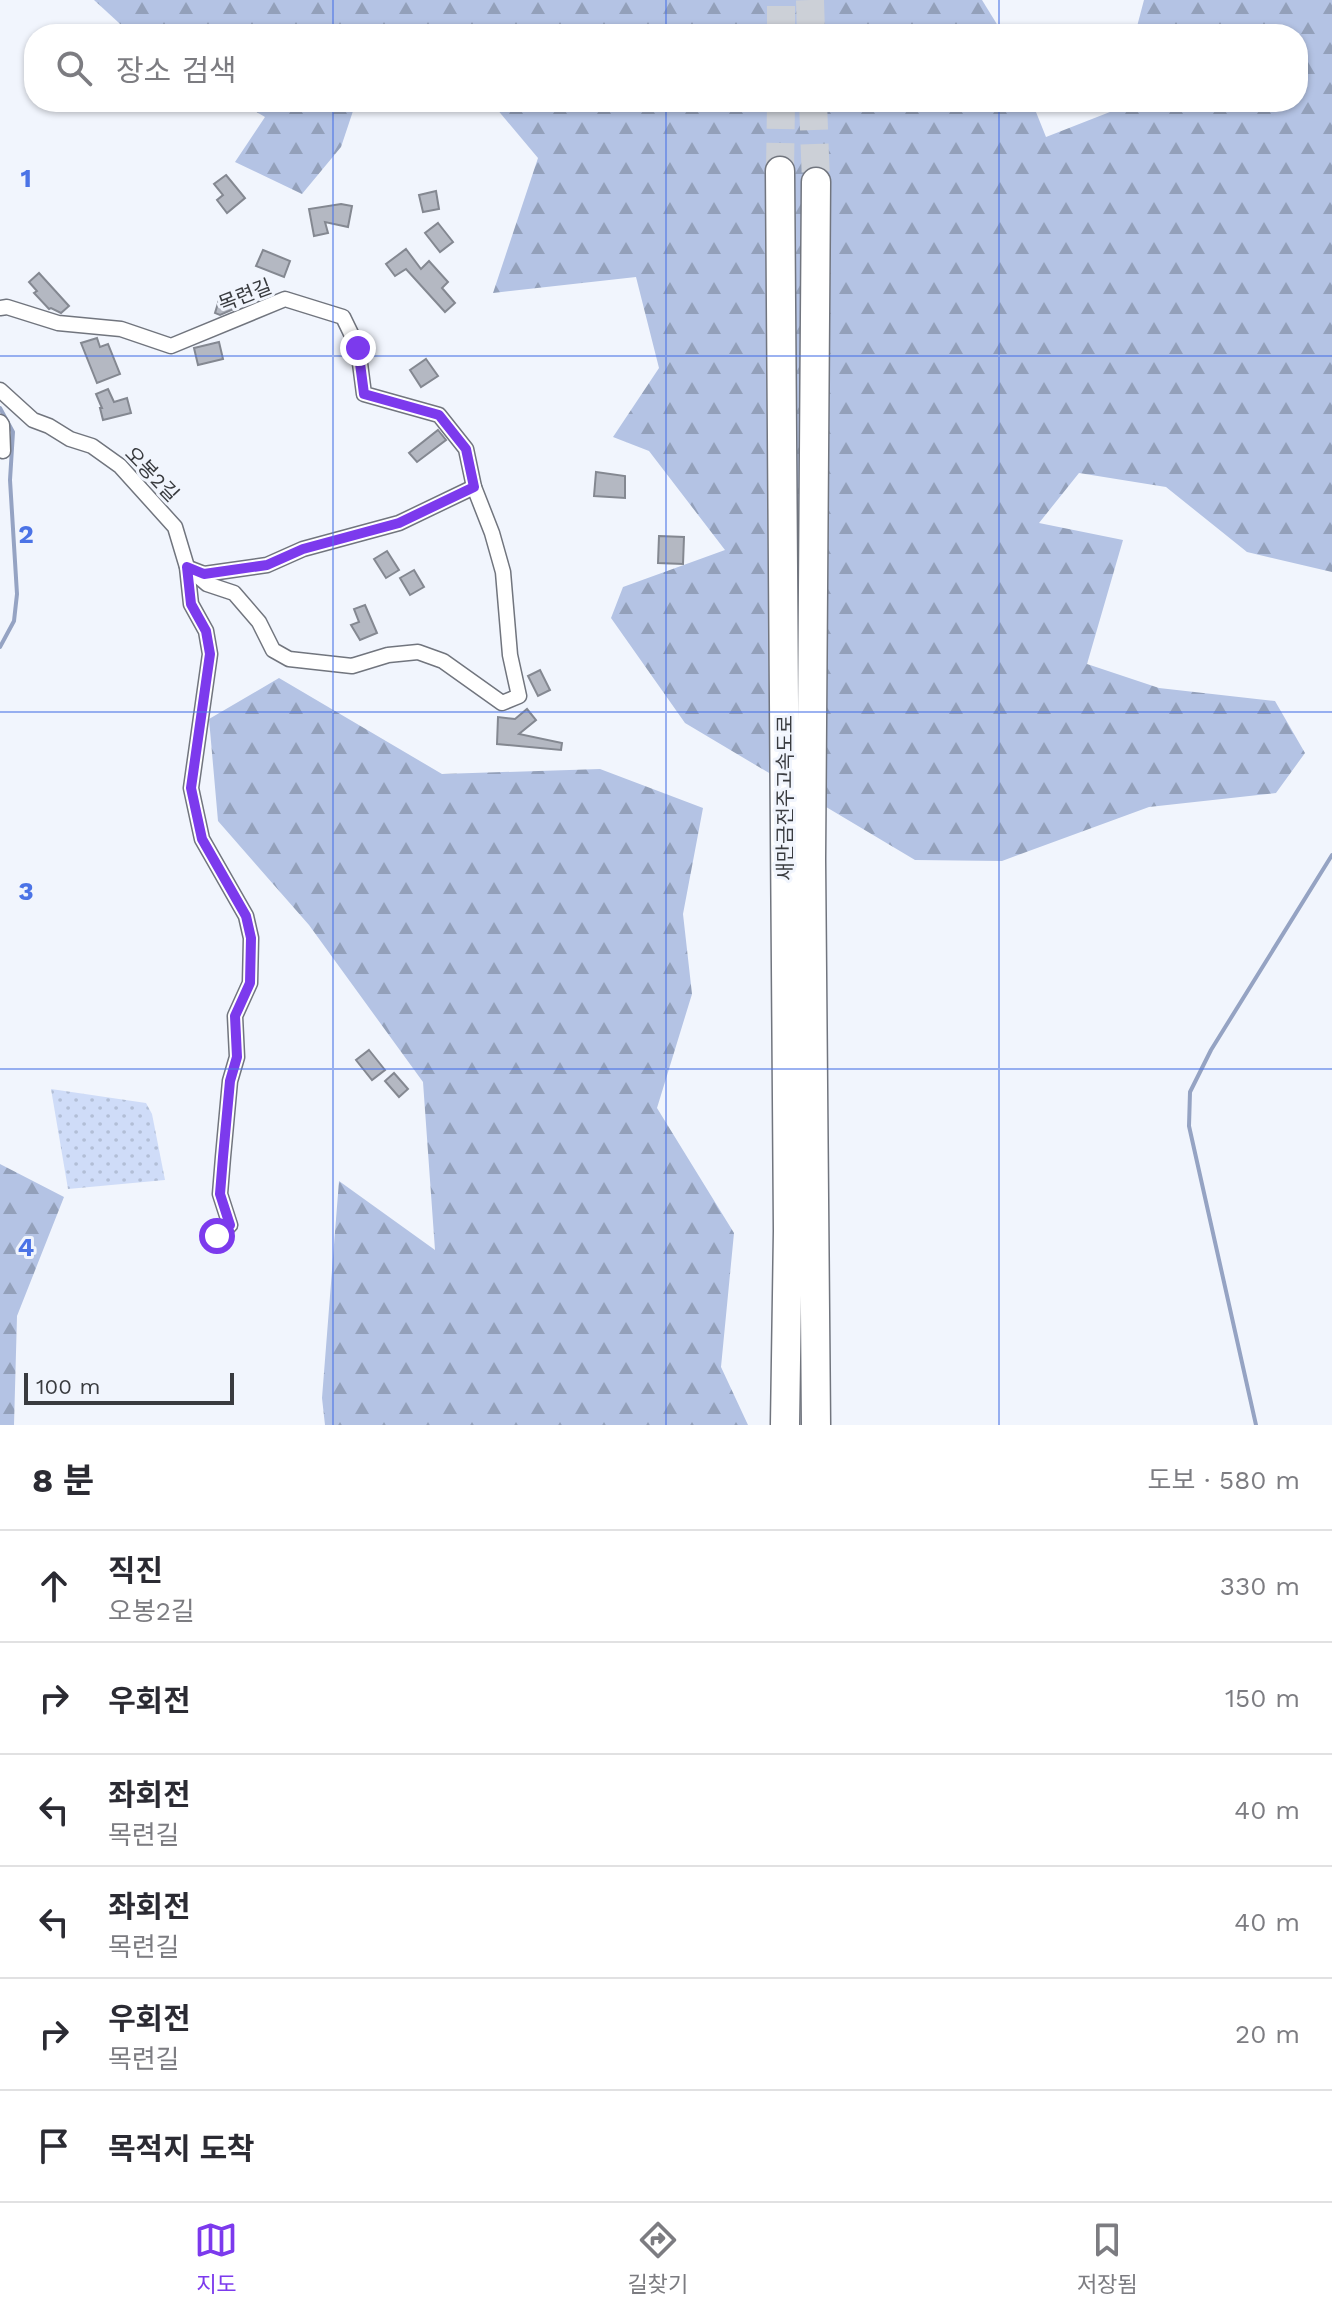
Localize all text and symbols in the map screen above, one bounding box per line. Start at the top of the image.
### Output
search box [24,24,1308,112]
icon: search [52,46,96,90]
text: 장소 검색 [116,53,237,88]
text: 1 [20,163,32,193]
street label: 목련길 [215,274,275,316]
route end [340,330,376,366]
street label: 오봉2길 [120,442,184,506]
text: 2 [18,519,34,549]
street label: 새만금전주고속도로 [773,715,797,881]
text: 3 [18,876,34,906]
route start [199,1218,235,1254]
text: 4 [18,1232,35,1262]
scale bar [24,1369,234,1405]
text: 100 m [36,1374,100,1399]
text: 8 분 [32,1460,94,1500]
text: 도보 · 580 m [1148,1465,1300,1495]
text: 직진 [108,1553,163,1588]
icon: ahead [32,1564,76,1608]
text: 330 m [1220,1571,1300,1601]
text: 오봉2길 [108,1596,195,1626]
icon: right [32,1676,76,1720]
text: 우회전 [108,1683,191,1718]
text: 150 m [1225,1683,1300,1713]
text: 좌회전 [108,1777,191,1812]
icon: left [32,1788,76,1832]
text: 40 m [1234,1795,1300,1825]
text: 목련길 [108,1820,180,1850]
text: 좌회전 [108,1889,191,1924]
icon: left [32,1900,76,1944]
text: 40 m [1234,1907,1300,1937]
text: 목련길 [108,1932,180,1962]
text: 우회전 [108,2001,191,2036]
icon: right [32,2012,76,2056]
text: 20 m [1235,2019,1300,2049]
text: 목련길 [108,2044,180,2074]
icon: arrive [32,2124,76,2168]
text: 목적지 도착 [108,2131,255,2166]
tab: 지도 [194,2218,238,2298]
tab: 길찾기 [627,2218,688,2298]
tab: 저장됨 [1077,2218,1138,2298]

